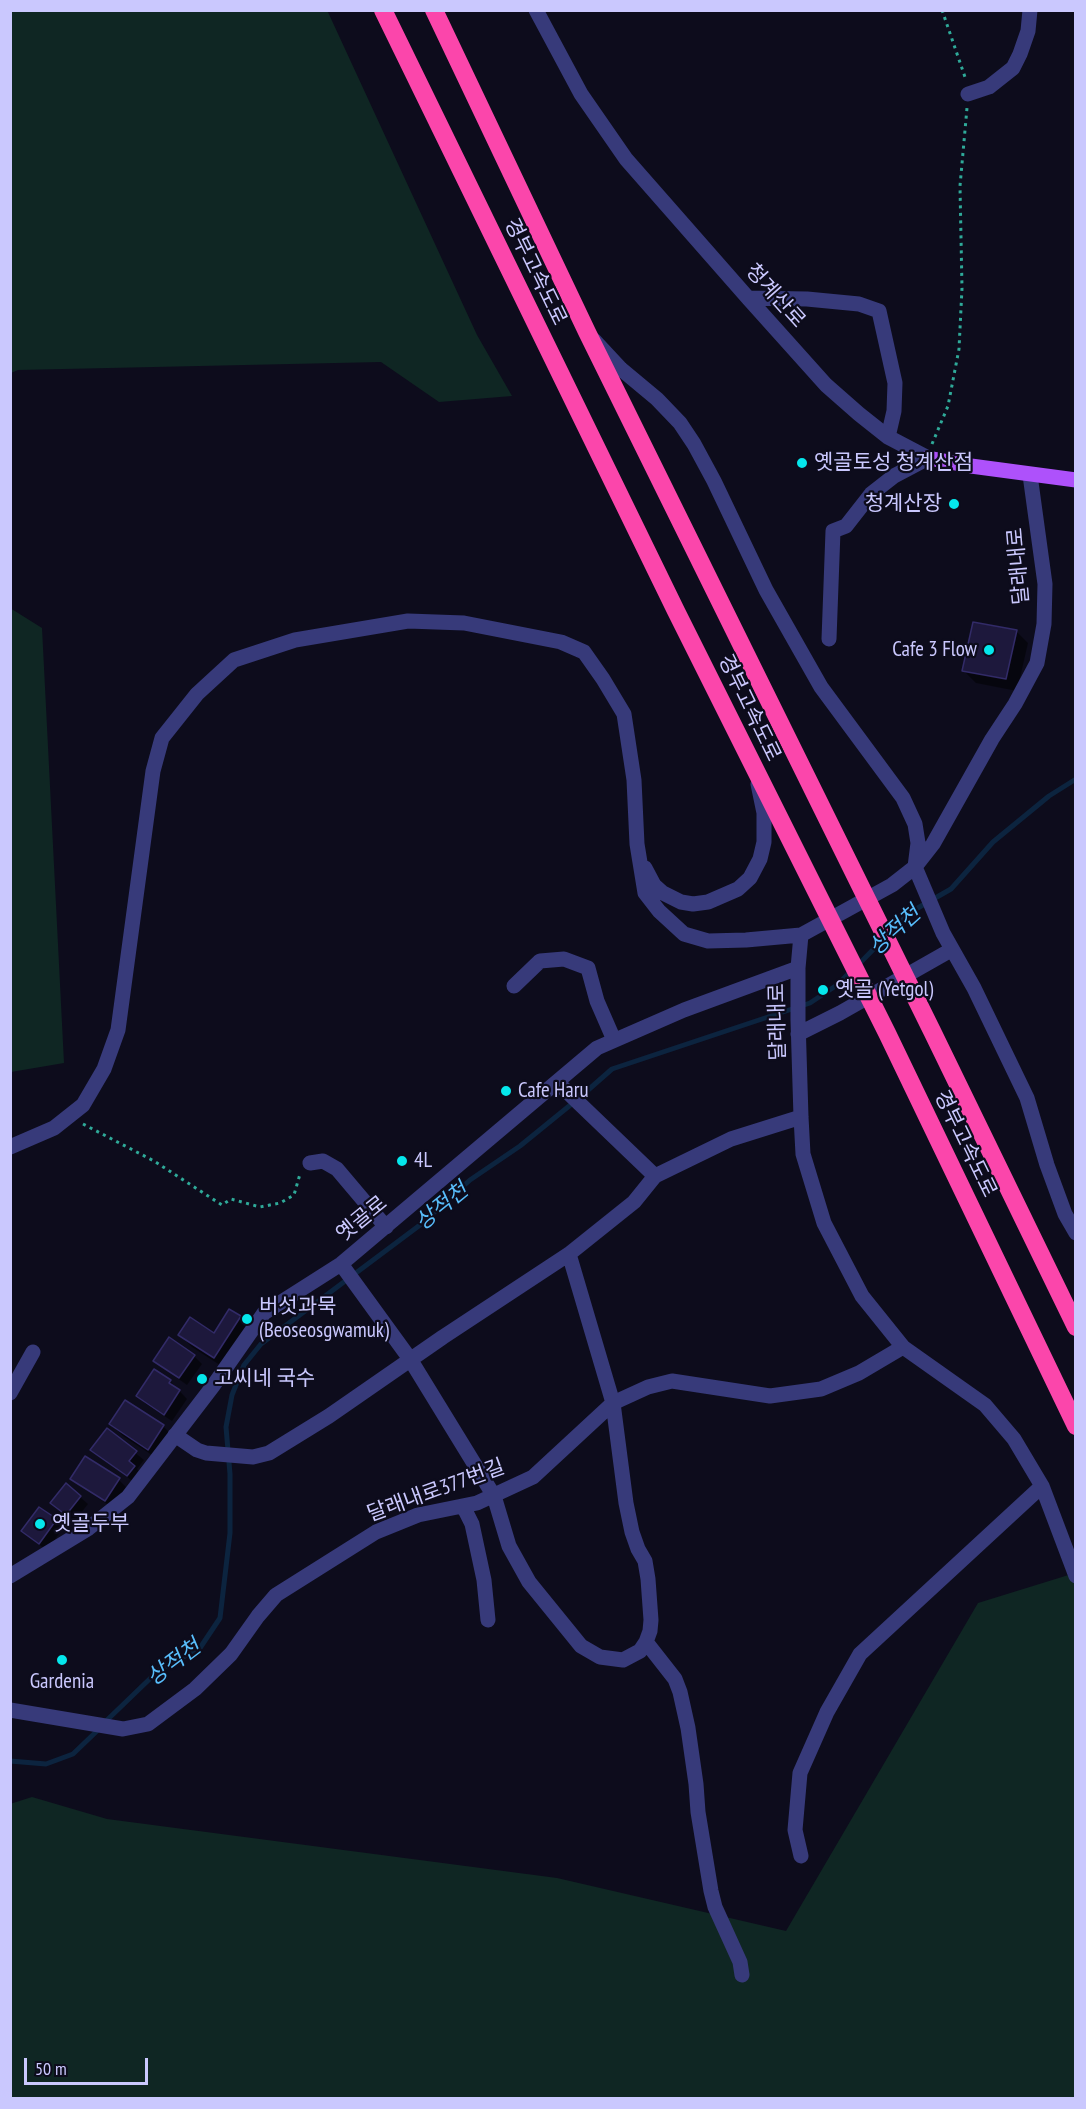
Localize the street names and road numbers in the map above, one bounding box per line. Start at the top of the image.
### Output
street label: 경부고속도로 [498,214,572,330]
street label: 청계산로 [740,259,810,333]
street label: 달래내로 [1003,526,1035,606]
street label: 경부고속도로 [712,650,786,766]
street label: 달래내로 [765,983,791,1061]
street label: 경부고속도로 [928,1086,1002,1202]
street label: 옛골로 [332,1191,392,1247]
street label: 달래내로377번길 [364,1454,508,1528]

